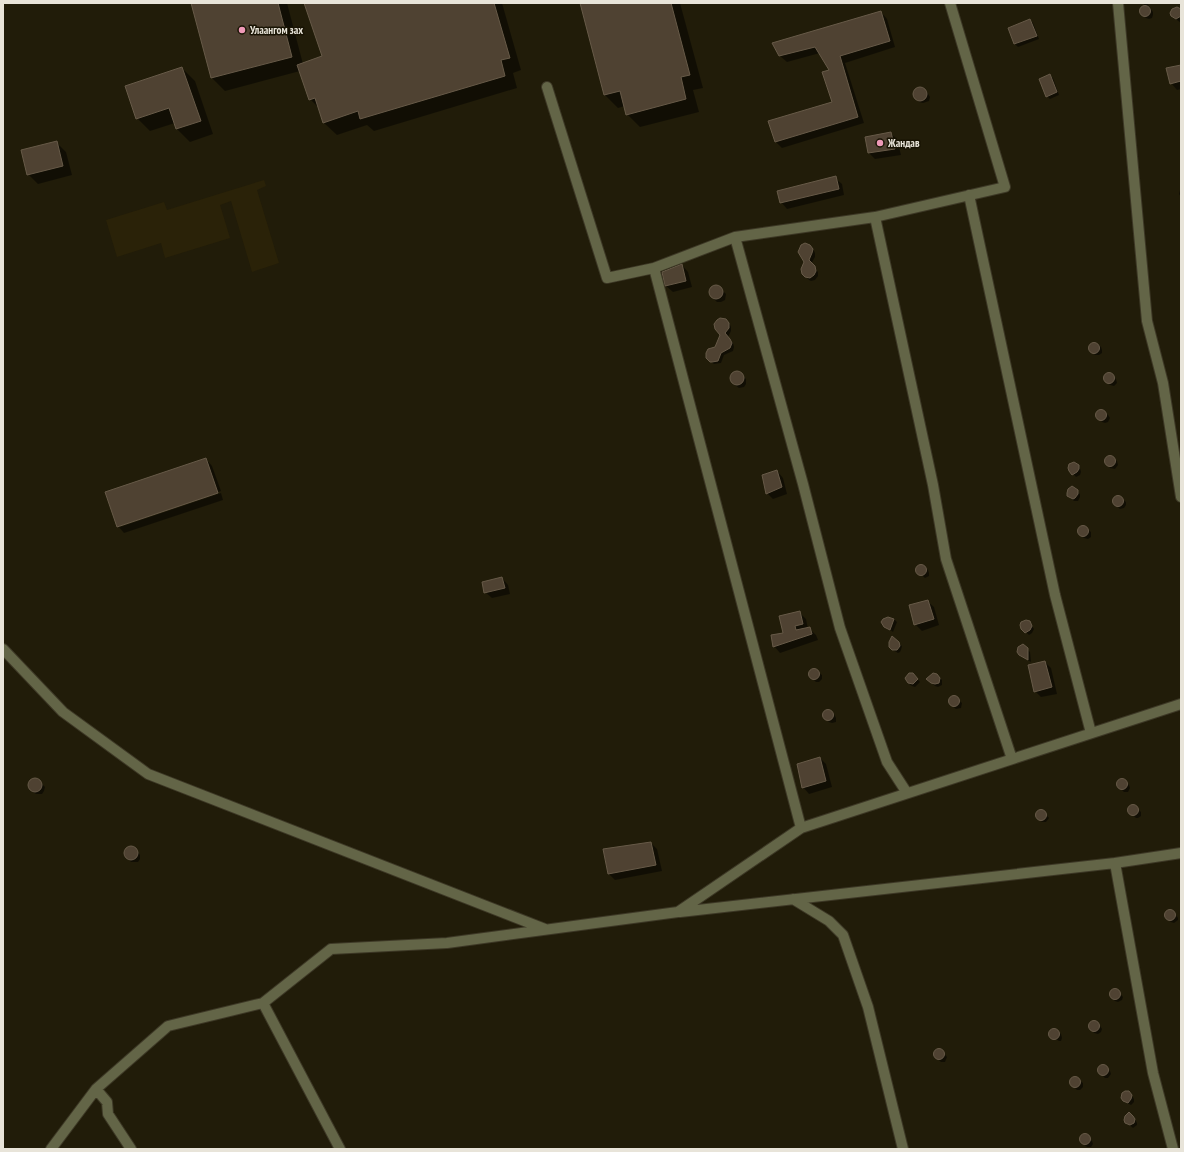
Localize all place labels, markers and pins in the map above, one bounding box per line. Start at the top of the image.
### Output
place label: Улаангом зах [249,23,303,37]
marker: Улаангом зах [237,25,247,35]
place label: Жандав [887,136,920,150]
marker: Жандав [875,138,885,148]

